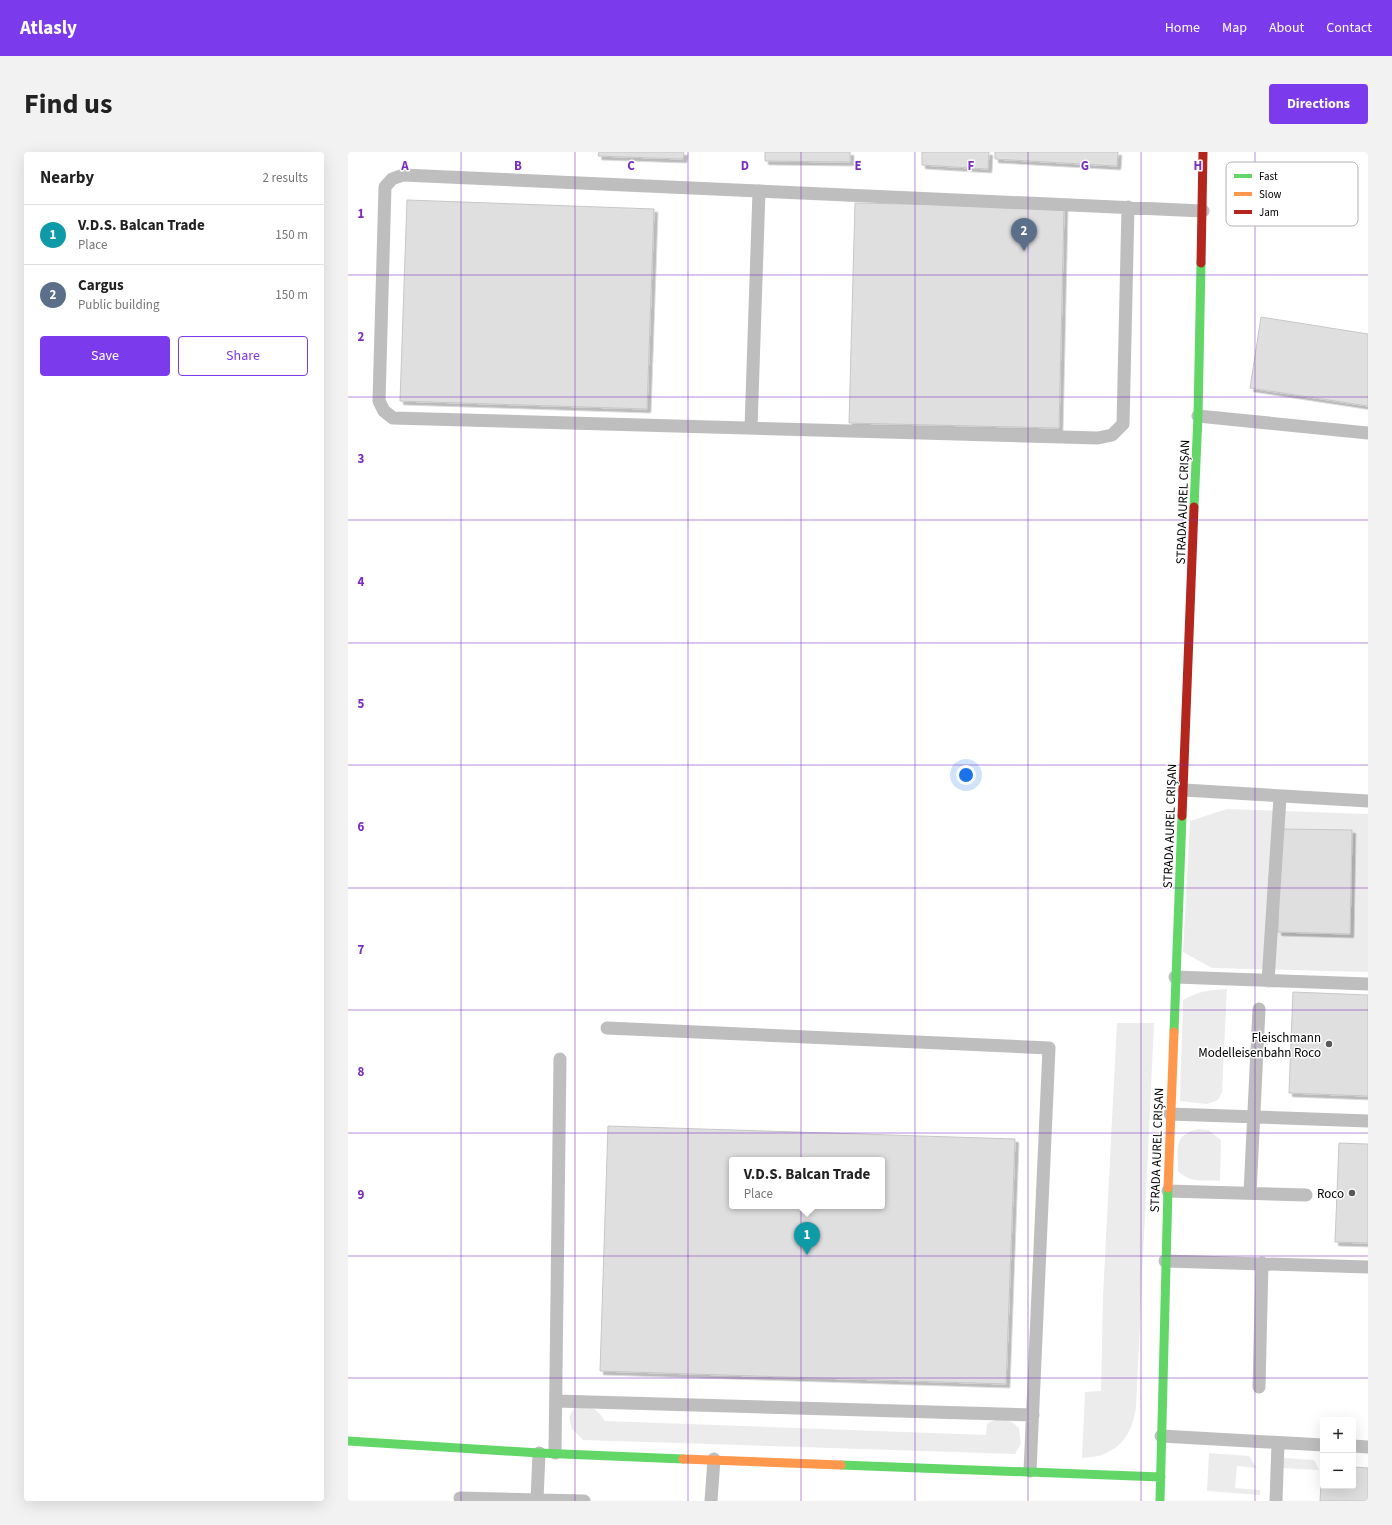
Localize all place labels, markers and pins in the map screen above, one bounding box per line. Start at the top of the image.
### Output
pin: 2 [1011,218,1037,251]
place label: Fleischmann Modelleisenbahn Roco [1198,1029,1321,1062]
marker: Fleischmann Modelleisenbahn Roco [1324,1039,1334,1049]
place label: Roco [1317,1185,1344,1203]
marker: Roco [1347,1188,1357,1198]
pin: 1 [794,1222,820,1255]

